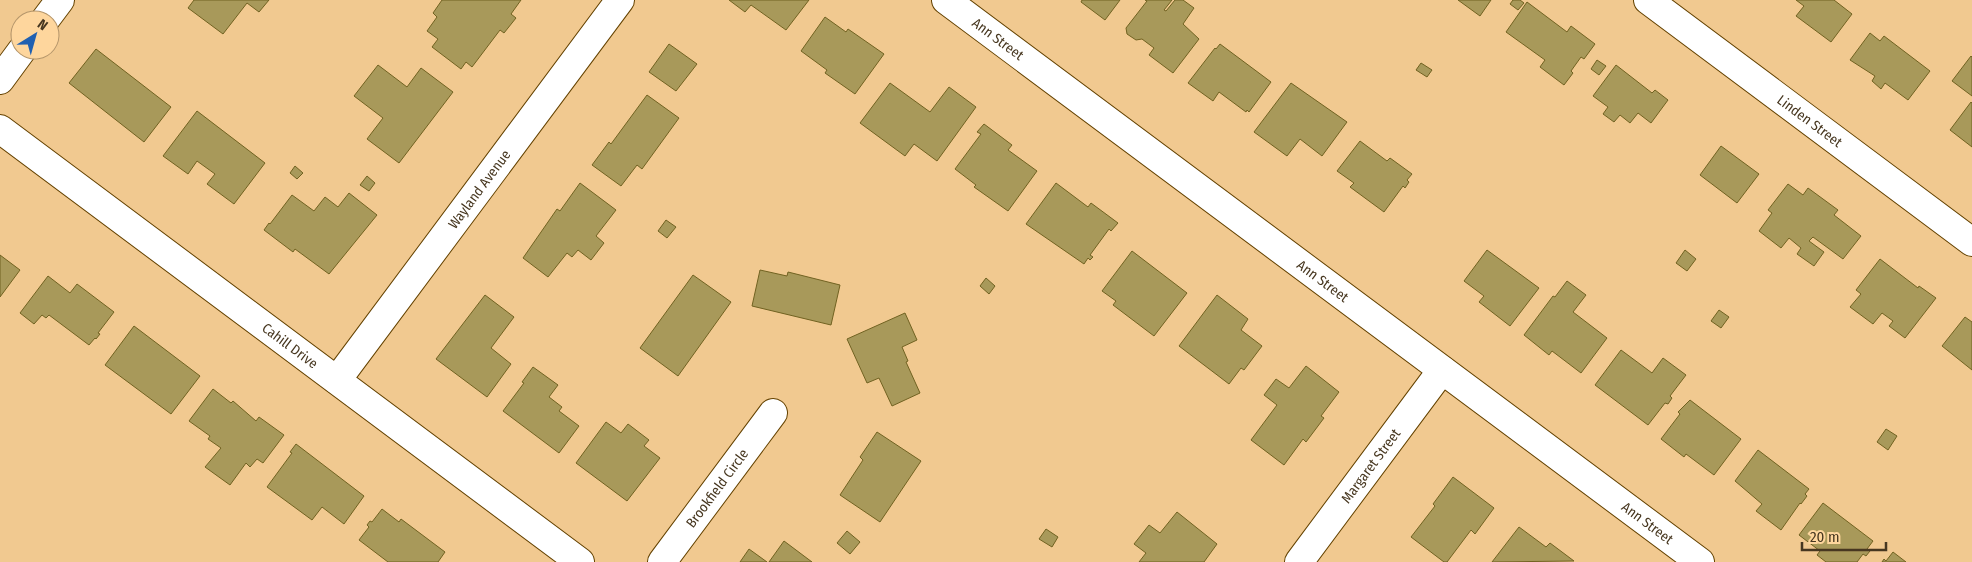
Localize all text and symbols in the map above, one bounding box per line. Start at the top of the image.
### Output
north arrow [10,10,60,60]
street label: Ann Street [969,14,1028,64]
text: N [34,16,51,34]
street label: Linden Street [1774,91,1846,151]
street label: Wayland Avenue [444,146,514,232]
street label: Ann Street [1294,256,1352,306]
street label: Cahill Drive [259,319,321,372]
street label: Margaret Street [1337,425,1404,506]
street label: Brookfield Circle [682,445,752,531]
street label: Ann Street [1618,498,1677,548]
scale bar [1802,520,1886,552]
text: 20 m [1810,528,1840,546]

